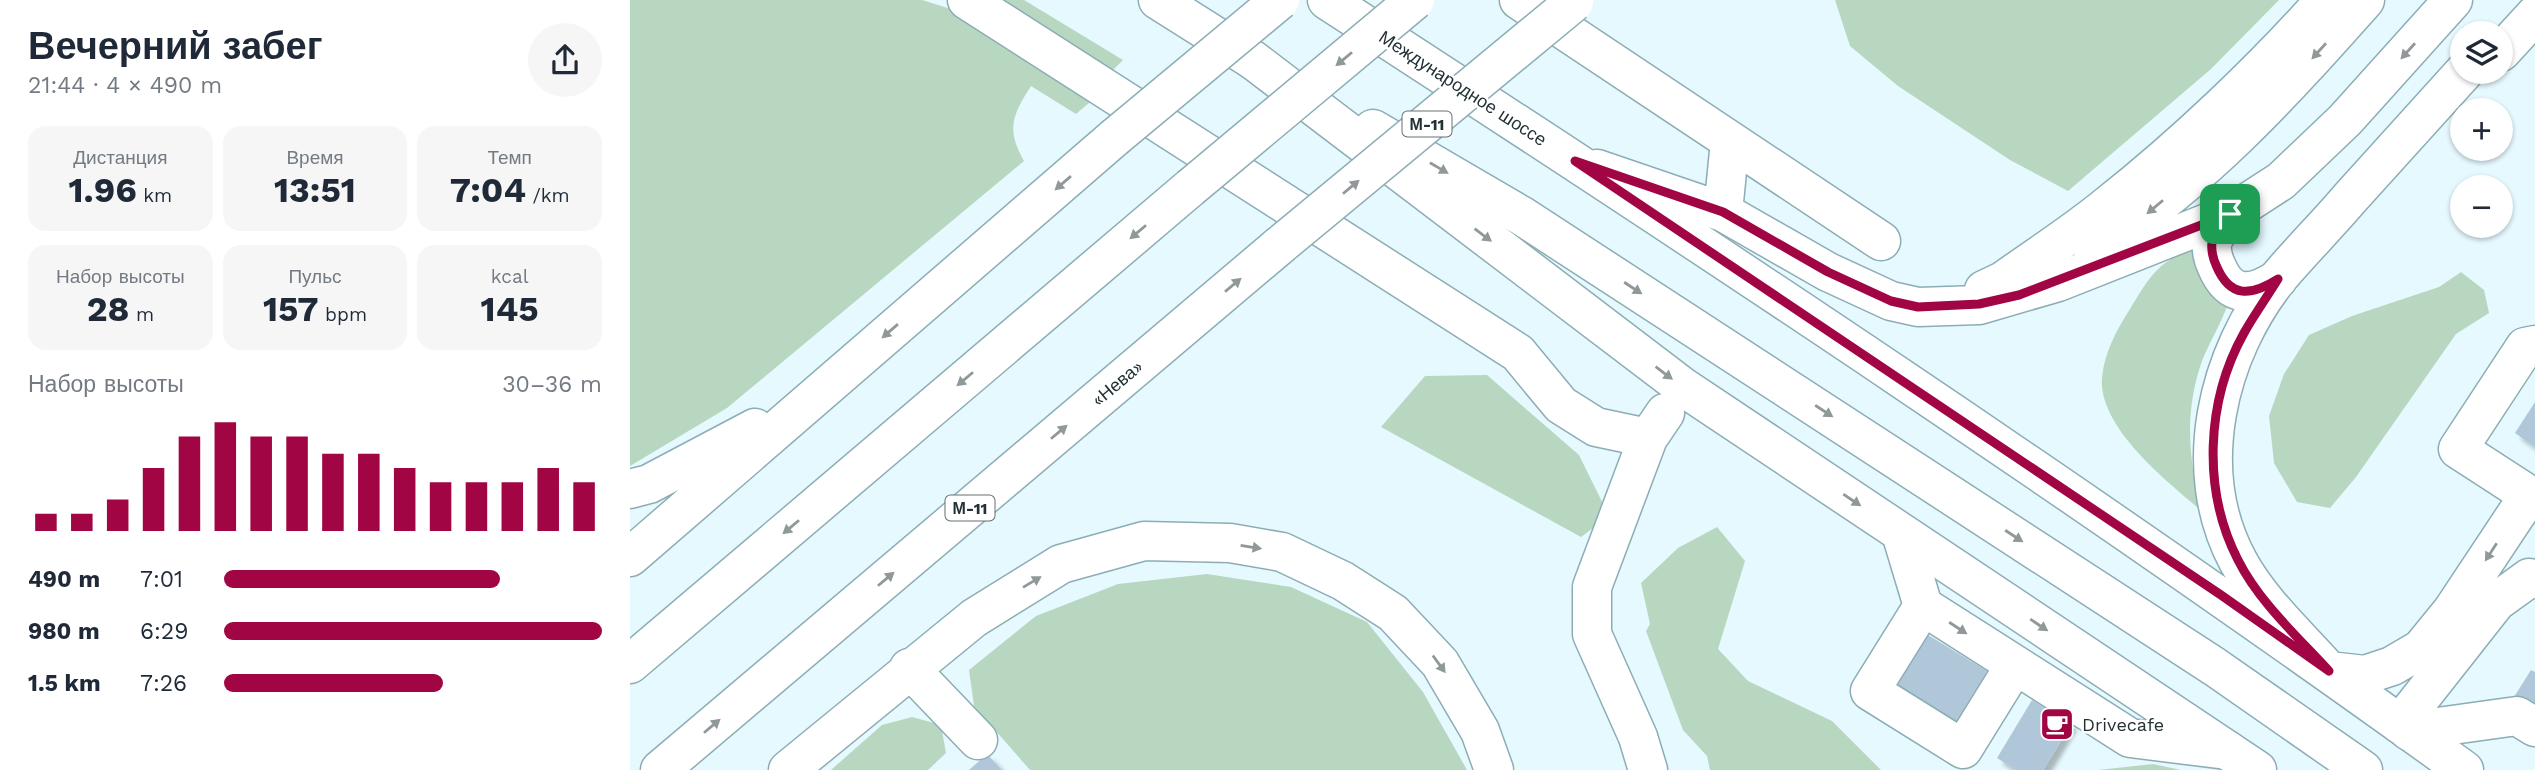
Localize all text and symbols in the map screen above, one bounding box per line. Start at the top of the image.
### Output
map controls [2450,21,2513,238]
button: layers [2450,21,2513,84]
button: share [528,23,602,97]
text: Вечерний забег [28,24,323,68]
street label: Международное шоссе [1375,26,1551,150]
one-way arrow [2312,42,2328,59]
one-way arrow [2400,42,2416,60]
one-way arrow [1335,52,1353,67]
text: 21:44 · 4 × 490 m [28,72,222,99]
button: + [2450,98,2513,161]
road number: М-11 [1402,112,1452,136]
text: Дистанция [73,146,167,169]
text: Время [286,146,344,169]
text: Темп [487,146,532,169]
one-way arrow [1430,162,1449,174]
text: 1.96 [68,169,137,211]
text: 13:51 [274,169,356,211]
text: 7:04 [450,169,526,211]
one-way arrow [1054,175,1071,190]
button: − [2450,175,2513,238]
one-way arrow [1342,180,1359,195]
text: km [137,184,172,207]
text: /km [526,184,570,207]
pin [2200,184,2260,244]
icon: arrive [2211,195,2249,233]
one-way arrow [2146,200,2164,215]
one-way arrow [1130,224,1147,239]
one-way arrow [1474,228,1492,242]
text: Набор высоты [56,265,185,288]
text: Пульс [288,265,342,288]
text: kcal [491,265,528,288]
one-way arrow [1224,277,1242,293]
one-way arrow [1623,281,1643,294]
text: 28 [87,288,129,330]
text: 157 [263,288,319,330]
text: 145 [481,288,539,330]
text: m [129,303,154,326]
text: bpm [319,303,367,326]
one-way arrow [881,323,899,339]
street label: «Нева» [1087,356,1147,410]
one-way arrow [1655,365,1673,379]
text: Набор высоты [28,371,184,398]
text: 30–36 m [502,371,602,398]
one-way arrow [956,371,974,387]
one-way arrow [1814,405,1833,418]
one-way arrow [1051,425,1068,440]
one-way arrow [1842,494,1862,507]
road number: М-11 [946,495,994,520]
one-way arrow [783,519,801,534]
one-way arrow [2005,529,2023,543]
one-way arrow [1240,542,1262,553]
one-way arrow [2484,543,2498,561]
text: 490 m [28,566,100,593]
text: 7:01 [140,566,183,593]
one-way arrow [877,572,894,587]
one-way arrow [1022,576,1042,589]
text: 980 m [28,618,100,645]
text: 6:29 [140,618,188,645]
one-way arrow [2030,619,2049,632]
one-way arrow [1948,622,1967,635]
one-way arrow [1432,655,1446,674]
text: 1.5 km [28,670,101,697]
text: 7:26 [140,670,187,697]
cafe icon: Drivecafe [2038,705,2076,743]
place label: Drivecafe [2082,714,2164,735]
one-way arrow [703,718,721,734]

